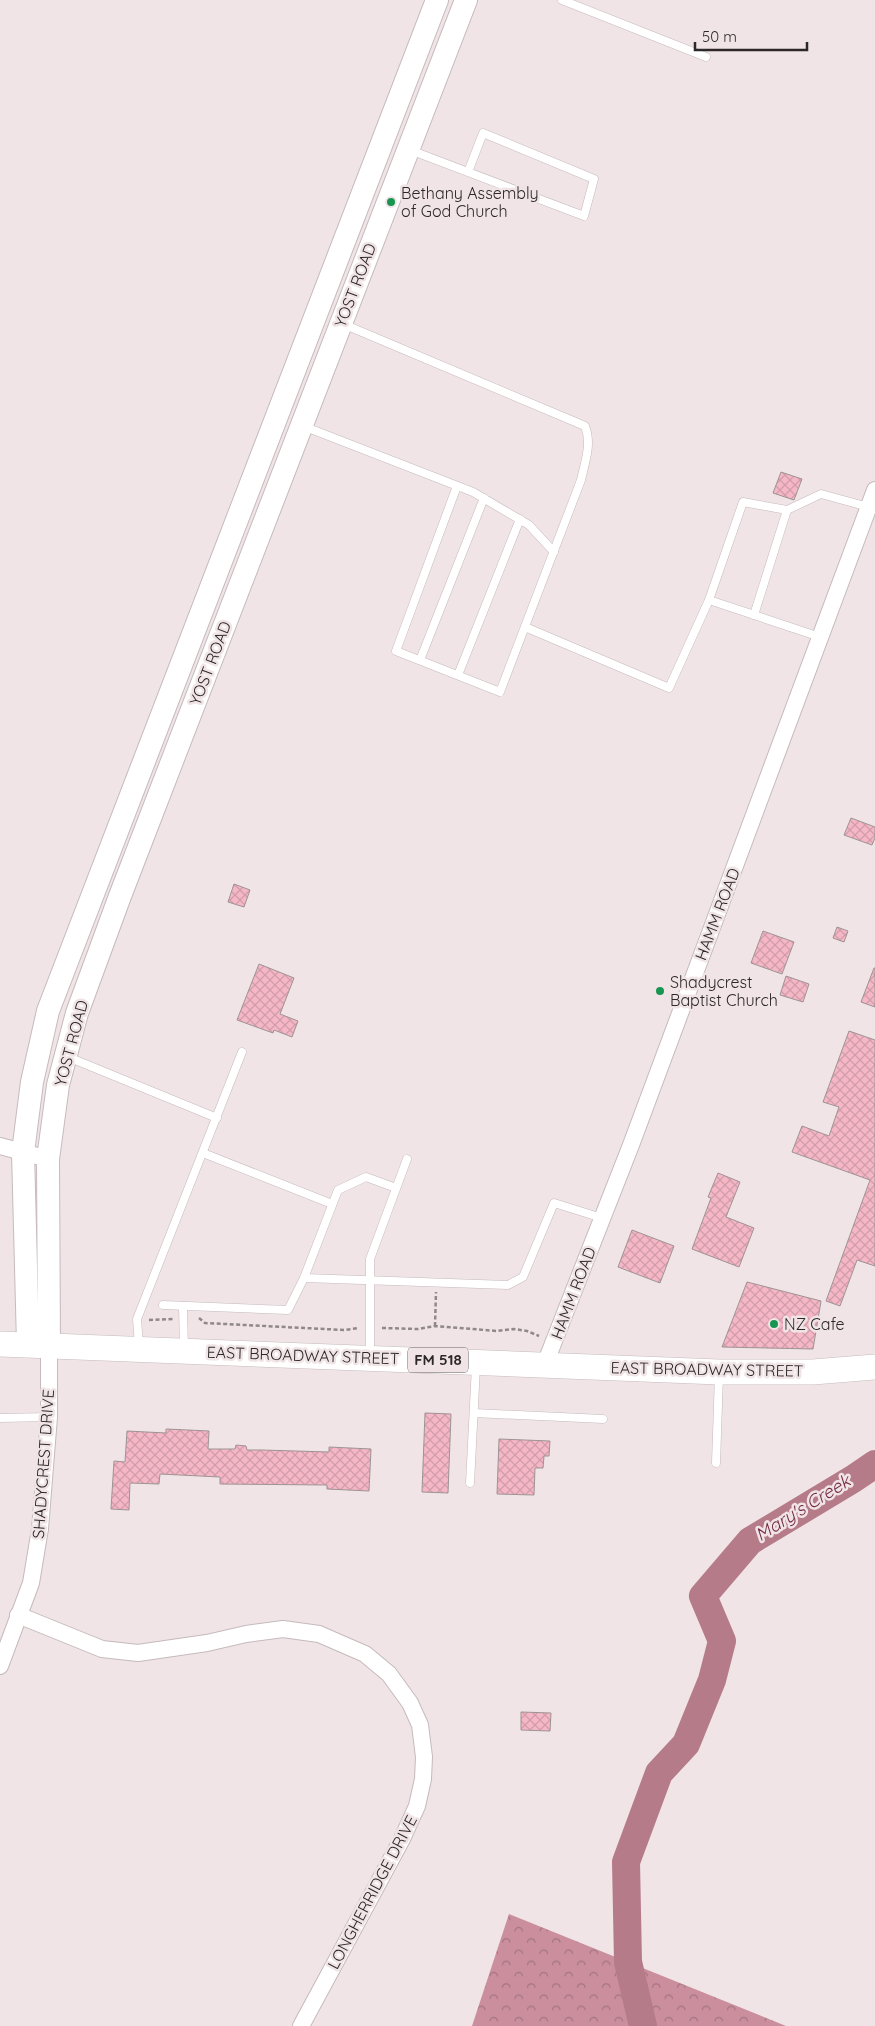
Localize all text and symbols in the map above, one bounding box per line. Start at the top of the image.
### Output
scale bar [695,20,808,52]
text: 50 m [702,27,737,46]
place label: Bethany Assembly of God Church [401,183,539,221]
marker: Bethany Assembly of God Church [385,196,397,208]
street label: YOST ROAD [330,240,380,330]
street label: YOST ROAD [185,618,235,708]
street label: HAMM ROAD [690,865,744,963]
place label: Shadycrest Baptist Church [670,972,778,1010]
marker: Shadycrest Baptist Church [654,985,666,997]
street label: YOST ROAD [50,998,92,1088]
street label: HAMM ROAD [546,1244,600,1342]
place label: NZ Cafe [784,1314,845,1334]
marker: NZ Cafe [768,1318,780,1330]
street label: EAST BROADWAY STREET [206,1342,400,1368]
road number: FM 518 [408,1348,468,1372]
street label: EAST BROADWAY STREET [610,1357,804,1381]
street label: SHADYCREST DRIVE [28,1389,58,1539]
water label: Mary's Creek [751,1468,856,1546]
street label: LONGHERRIDGE DRIVE [323,1812,421,1972]

